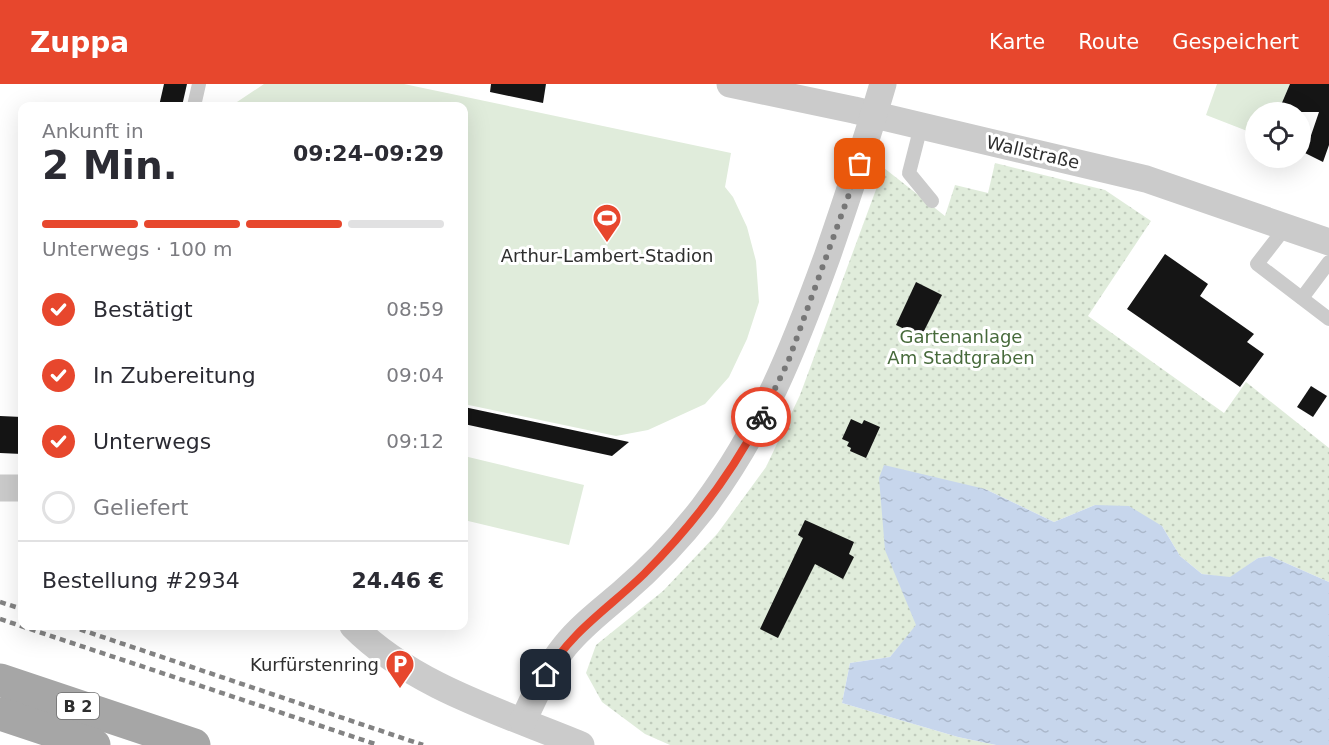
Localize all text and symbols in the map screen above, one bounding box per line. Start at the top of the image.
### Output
text: Zuppa [30,26,129,59]
text: Karte [989,30,1045,54]
text: Route [1078,30,1139,54]
text: Gespeichert [1172,30,1299,54]
map controls [1245,102,1311,168]
button: locate [1245,102,1311,168]
text: Ankunft in [42,119,144,143]
street label: Wallstraße [984,131,1082,173]
pin [834,138,885,189]
text: 09:24–09:29 [293,141,444,166]
text: 2 Min. [42,143,177,188]
icon: bag [843,147,876,180]
sports icon: Arthur-Lambert-Stadion [591,202,623,244]
text: Unterwegs · 100 m [42,237,233,261]
place label: Arthur-Lambert-Stadion [501,245,713,266]
icon: check [42,293,75,326]
text: Bestätigt [93,297,193,322]
text: 08:59 [386,297,444,321]
park label: Gartenanlage Am Stadtgraben [887,326,1035,368]
icon: check [42,359,75,392]
text: In Zubereitung [93,363,256,388]
text: 09:04 [386,363,444,387]
courier [731,387,791,447]
icon: bike [745,401,778,434]
icon: check [42,425,75,458]
text: Unterwegs [93,429,211,454]
text: 09:12 [386,429,444,453]
text: Geliefert [93,495,188,520]
text: Bestellung #2934 [42,568,240,593]
text: 24.46 € [351,568,444,593]
parking icon: Kurfürstenring [384,648,416,690]
pin [520,649,571,700]
place label: Kurfürstenring [250,654,379,675]
icon: home [529,658,562,691]
road number: B 2 [57,693,99,719]

